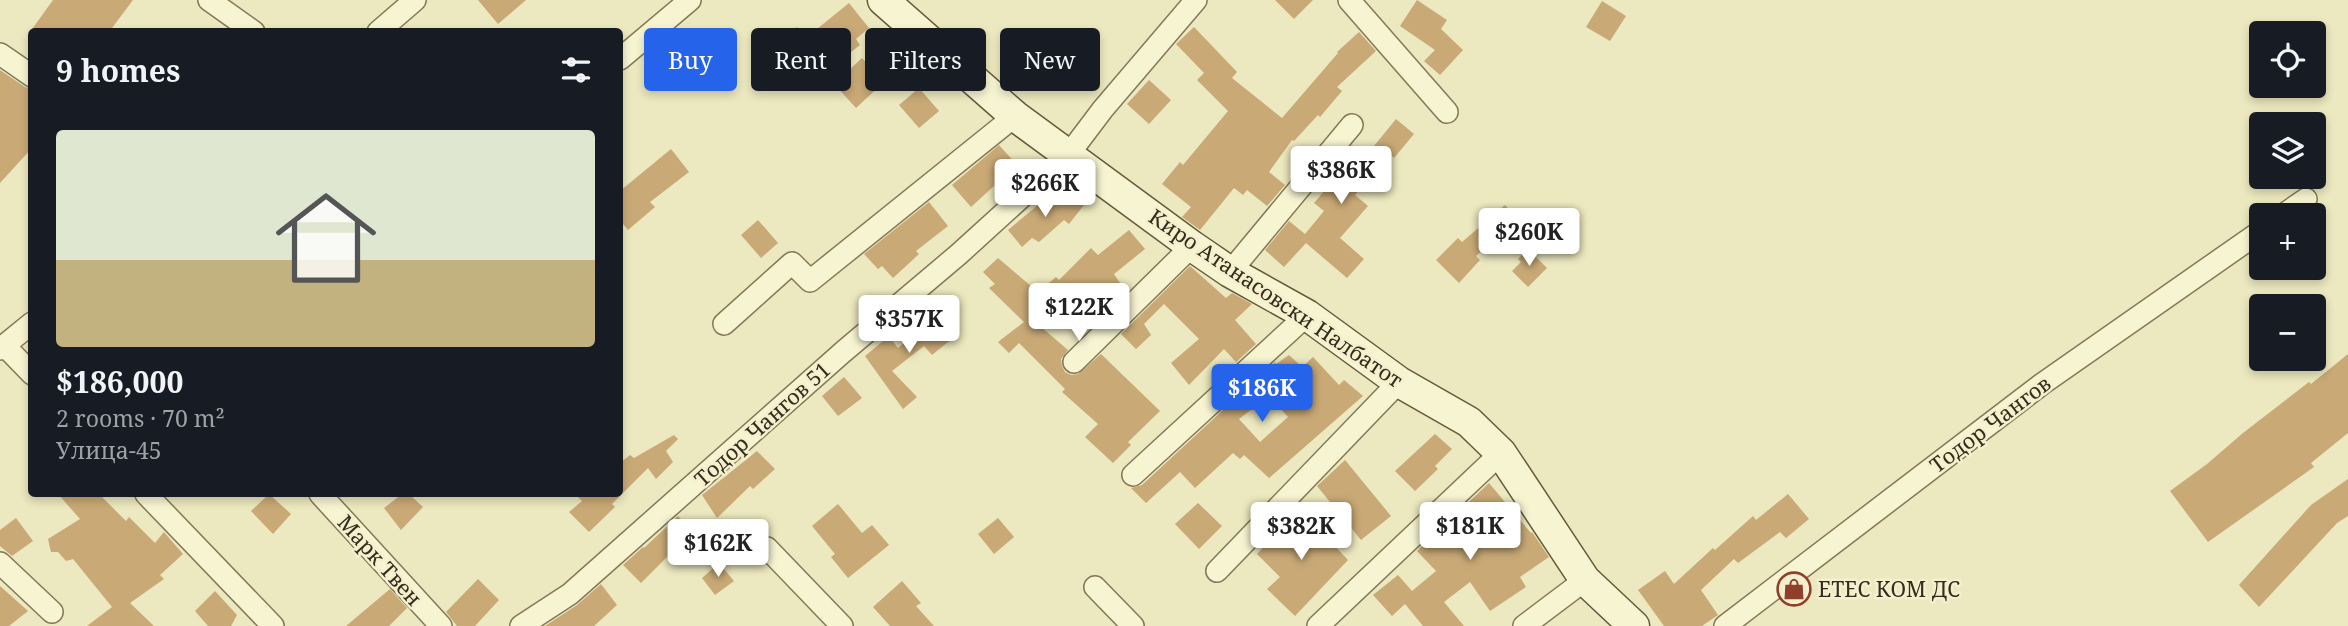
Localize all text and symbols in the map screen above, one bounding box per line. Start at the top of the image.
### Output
map controls [2249,21,2326,371]
button: locate [2249,21,2326,98]
chip: Buy [644,28,737,91]
chip: Rent [751,28,851,91]
chip: Filters [865,28,986,91]
chip: New [1000,28,1100,91]
text: 9 homes [56,50,180,91]
icon: filters [557,51,595,89]
button: layers [2249,112,2326,189]
pin: $386K [1292,146,1390,206]
text: $386K [1307,153,1375,185]
pin: $266K [996,160,1094,219]
text: $266K [1011,166,1079,198]
icon: home [263,175,389,301]
street label: Киро Атанасовски Налбатот [1144,202,1408,394]
button: + [2249,203,2326,280]
pin: $260K [1480,208,1578,268]
text: $260K [1495,215,1563,247]
pin: $122K [1030,284,1128,343]
text: $122K [1045,290,1113,322]
button: − [2249,294,2326,371]
pin: $357K [860,296,958,355]
text: $357K [875,302,943,334]
street label: Тодор Чангов 51 [688,355,836,493]
text: $186,000 [56,361,183,402]
pin: $186K [1213,364,1311,424]
street label: Тодор Чангов [1924,369,2056,479]
text: $186K [1228,371,1296,403]
text: 2 rooms · 70 m² [56,402,225,434]
text: Улица-45 [56,434,162,466]
pin: $382K [1252,503,1350,562]
pin: $181K [1421,503,1519,562]
street label: Марк Твен [332,509,428,611]
text: $382K [1267,509,1335,541]
text: $181K [1436,509,1504,541]
pin: $162K [669,520,767,579]
text: $162K [684,526,752,558]
shop icon: ЕТЕС КОМ ДС [1775,570,1813,608]
place label: ЕТЕС КОМ ДС [1818,575,1960,603]

